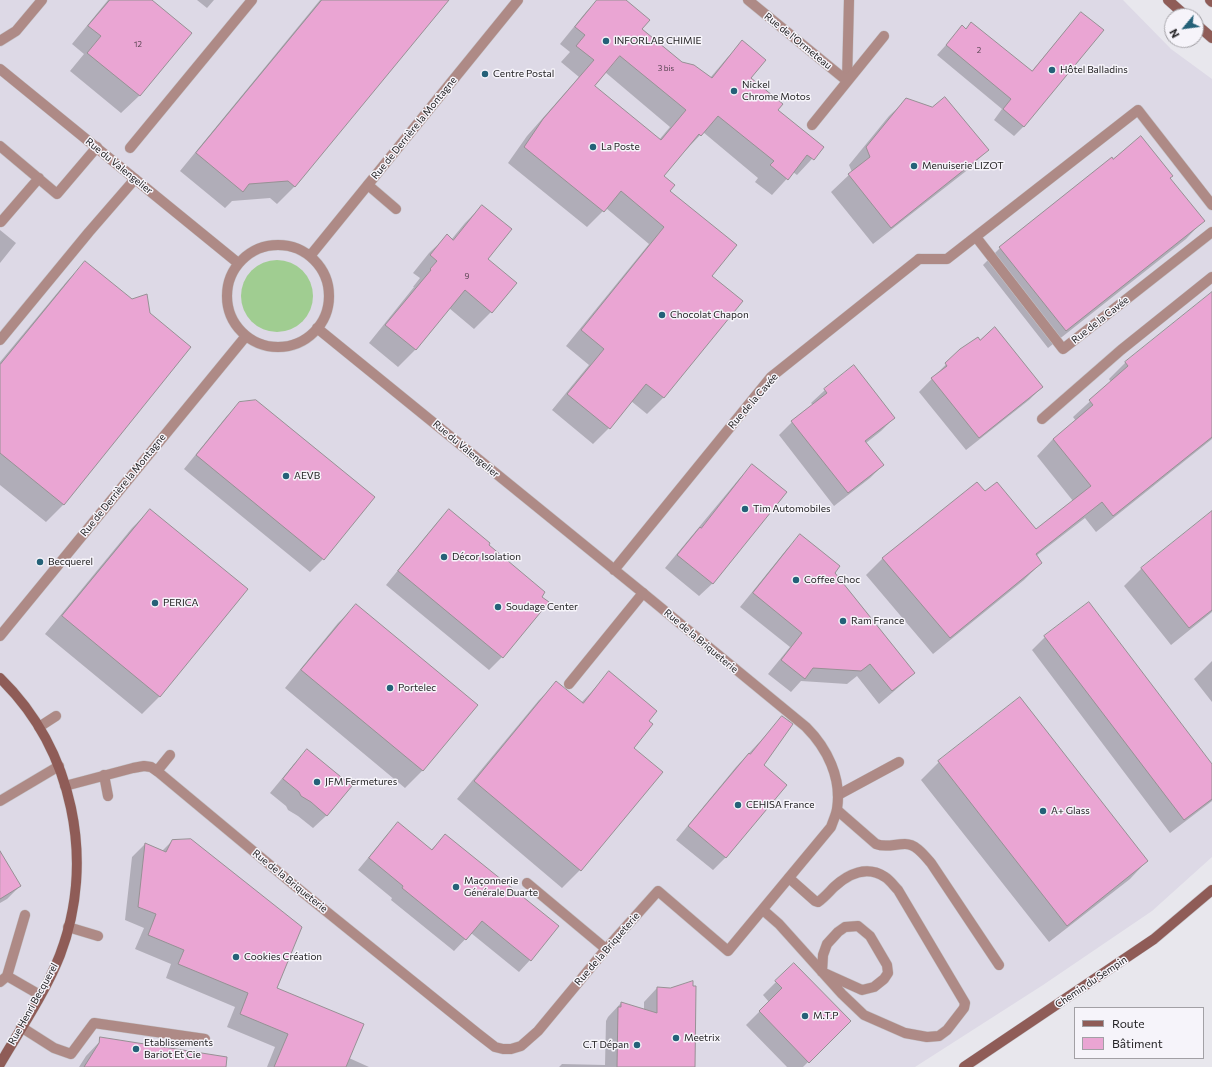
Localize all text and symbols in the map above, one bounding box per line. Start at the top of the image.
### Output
north arrow [1164,8,1204,48]
street label: Rue de l'Ormeteau [762,10,834,72]
text: N [1166,27,1182,40]
place label: INFORLAB CHIMIE [614,35,701,47]
marker: INFORLAB CHIMIE [601,36,611,46]
house number: 12 [134,39,142,49]
house number: 2 [977,45,981,55]
house number: 3 bis [658,63,674,73]
place label: Hôtel Balladins [1060,64,1128,76]
marker: Hôtel Balladins [1047,65,1057,75]
place label: Centre Postal [493,68,554,80]
marker: Centre Postal [480,69,490,79]
street label: Rue de Derrière la Montagne [369,74,459,182]
place label: Nickel Chrome Motos [742,79,810,102]
marker: Nickel Chrome Motos [729,86,739,96]
street label: Rue du Valengelier [83,135,155,197]
place label: La Poste [601,141,640,153]
marker: La Poste [588,142,598,152]
place label: Menuiserie LIZOT [922,160,1004,172]
marker: Menuiserie LIZOT [909,161,919,171]
house number: 9 [465,271,469,281]
street label: Rue de la Cavée [1069,294,1131,346]
place label: Chocolat Chapon [670,309,749,321]
marker: Chocolat Chapon [657,310,667,320]
street label: Rue de la Cavée [726,371,780,431]
street label: Rue du Valengelier [430,418,502,480]
street label: Rue de Derrière la Montagne [78,431,168,539]
place label: AEVB [294,470,320,482]
marker: AEVB [281,471,291,481]
place label: Tim Automobiles [753,503,831,515]
marker: Tim Automobiles [740,504,750,514]
place label: Décor Isolation [452,551,521,563]
marker: Décor Isolation [439,552,449,562]
place label: Becquerel [48,556,93,568]
marker: Becquerel [35,557,45,567]
place label: Coffee Choc [804,574,860,586]
marker: Coffee Choc [791,575,801,585]
place label: PERICA [163,597,198,609]
marker: PERICA [150,598,160,608]
place label: Soudage Center [506,601,578,613]
marker: Soudage Center [493,602,503,612]
street label: Rue de la Briqueterie [662,607,740,675]
place label: Ram France [851,615,904,627]
marker: Ram France [838,616,848,626]
place label: Portelec [398,682,436,694]
marker: Portelec [385,683,395,693]
place label: JFM Fermetures [325,776,397,788]
marker: JFM Fermetures [312,777,322,787]
place label: CEHISA France [746,799,814,811]
marker: CEHISA France [733,800,743,810]
place label: A+ Glass [1051,805,1090,817]
marker: A+ Glass [1038,806,1048,816]
street label: Rue de la Briqueterie [250,847,330,915]
place label: Maçonnerie Générale Duarte [464,875,538,898]
marker: Maçonnerie Générale Duarte [451,882,461,892]
street label: Rue de la Briqueterie [572,910,642,988]
place label: Cookies Création [244,951,322,963]
marker: Cookies Création [231,952,241,962]
street label: Chemin du Sempin [1053,953,1129,1011]
street label: Rue Henri Becquerel [6,961,60,1047]
legend [1074,1007,1204,1059]
place label: M.T.P [813,1010,839,1022]
marker: M.T.P [800,1011,810,1021]
text: Route [1112,1016,1145,1030]
place label: Meetrix [684,1032,720,1044]
marker: Meetrix [671,1033,681,1043]
text: Bâtiment [1112,1036,1163,1050]
place label: Etablissements Bariot Et Cie [144,1037,213,1060]
place label: C.T Dépan [583,1039,629,1051]
marker: C.T Dépan [632,1040,642,1050]
marker: Etablissements Bariot Et Cie [131,1044,141,1054]

